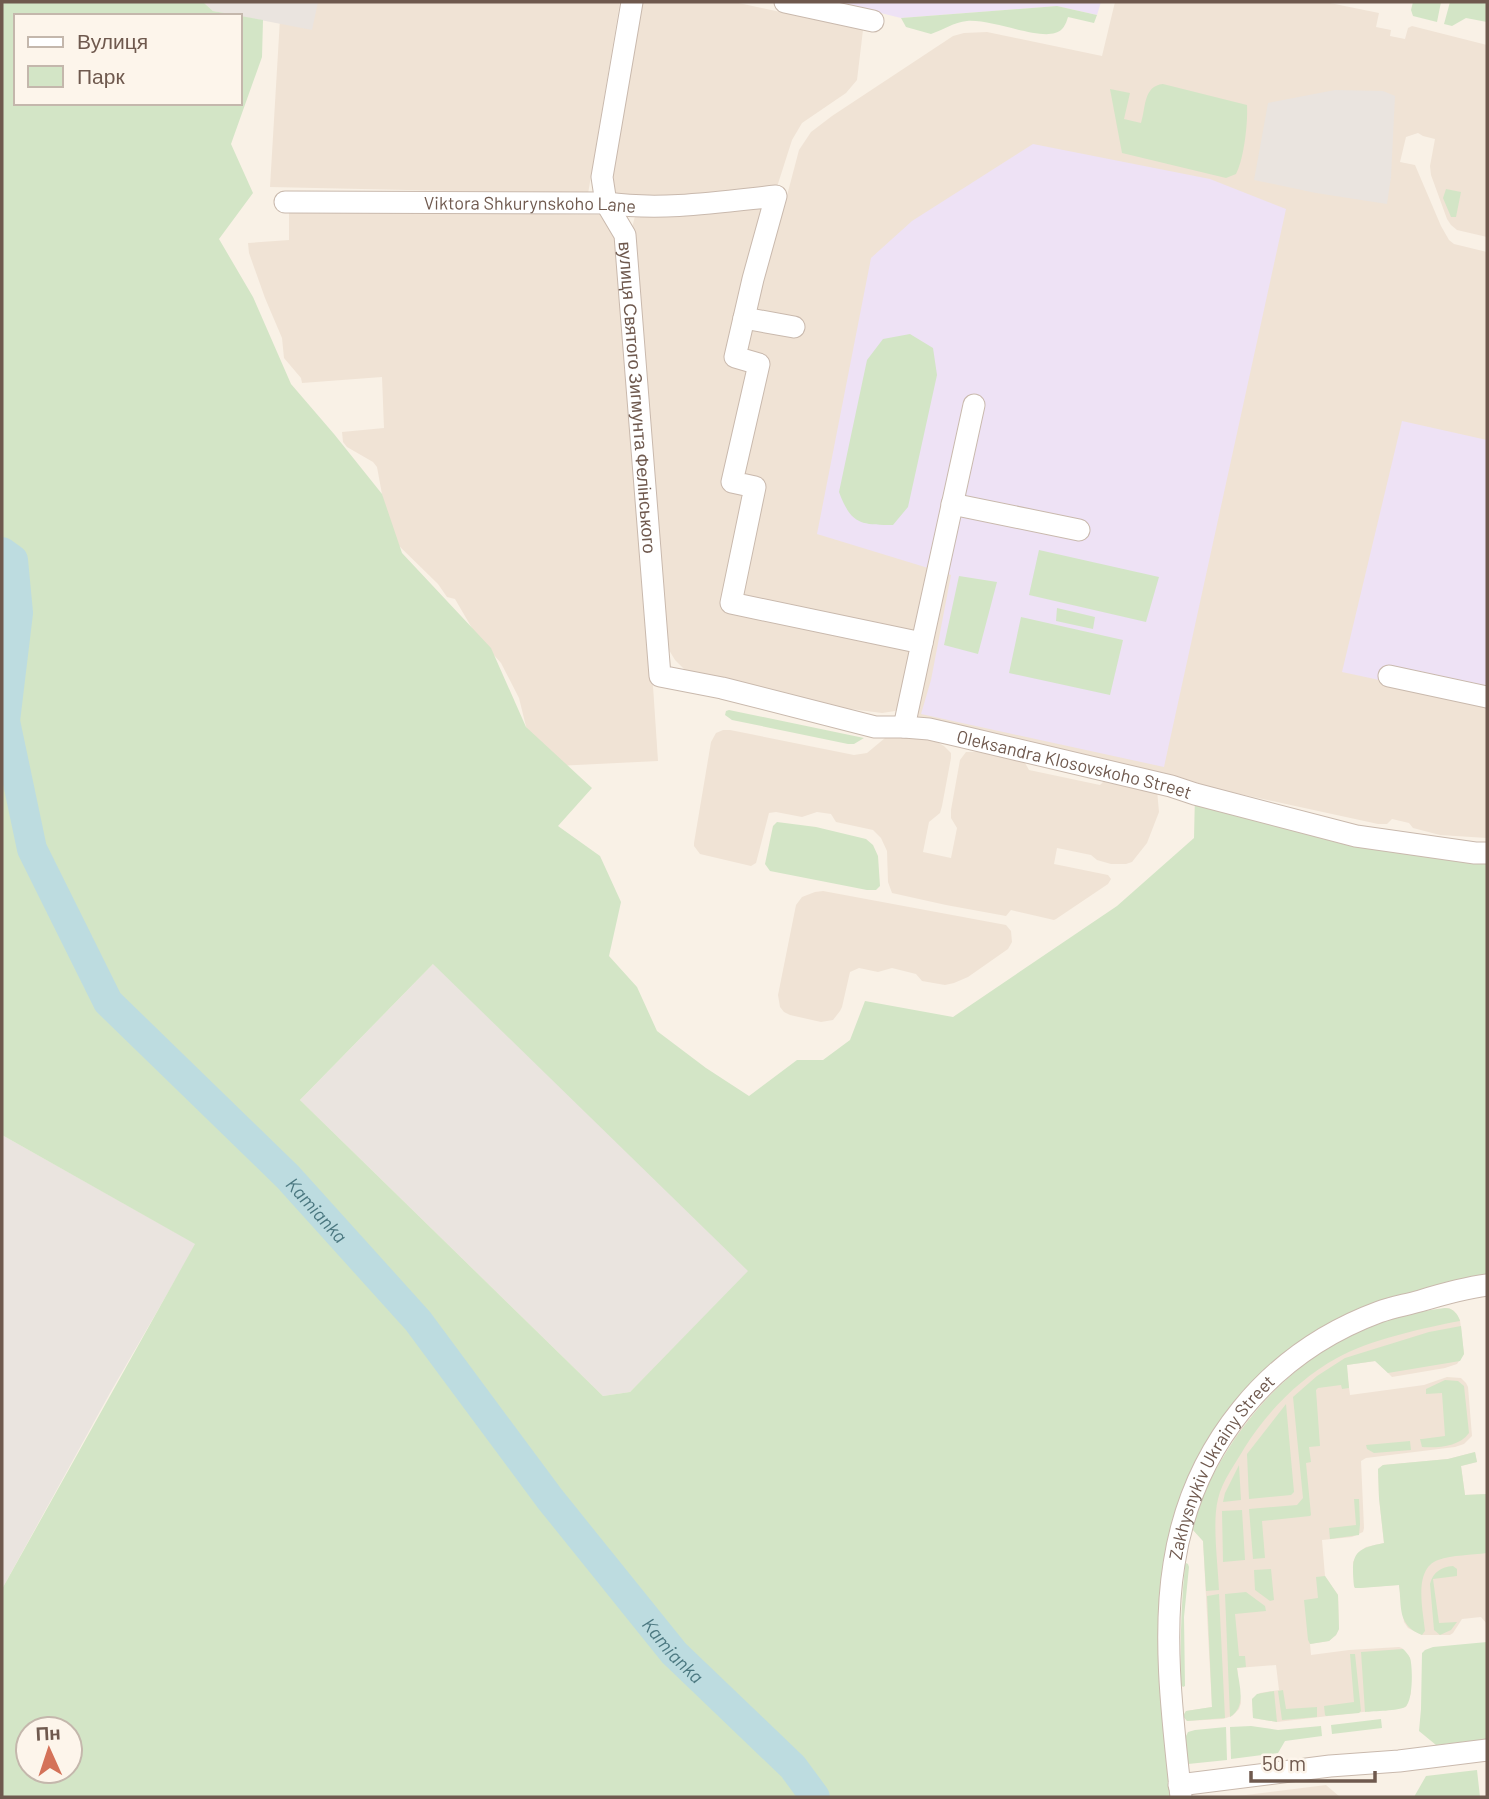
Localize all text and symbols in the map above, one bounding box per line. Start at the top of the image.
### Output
legend [14,14,242,105]
text: Вулиця [77,28,148,53]
text: Парк [77,63,125,88]
street label: Viktora Shkurynskoho Lane [424,191,637,217]
street label: вулиця Святого Зигмунта Фелінського [615,241,661,554]
street label: Oleksandra Klosovskoho Street [955,725,1195,803]
water label: Kamianka [282,1172,353,1247]
street label: Zakhysnykiv Ukrainy Street [1164,1370,1279,1562]
water label: Kamianka [638,1613,709,1687]
north arrow [14,1715,84,1785]
text: Пн [35,1720,61,1745]
scale bar [1251,1740,1375,1784]
text: 50 m [1262,1750,1306,1775]

